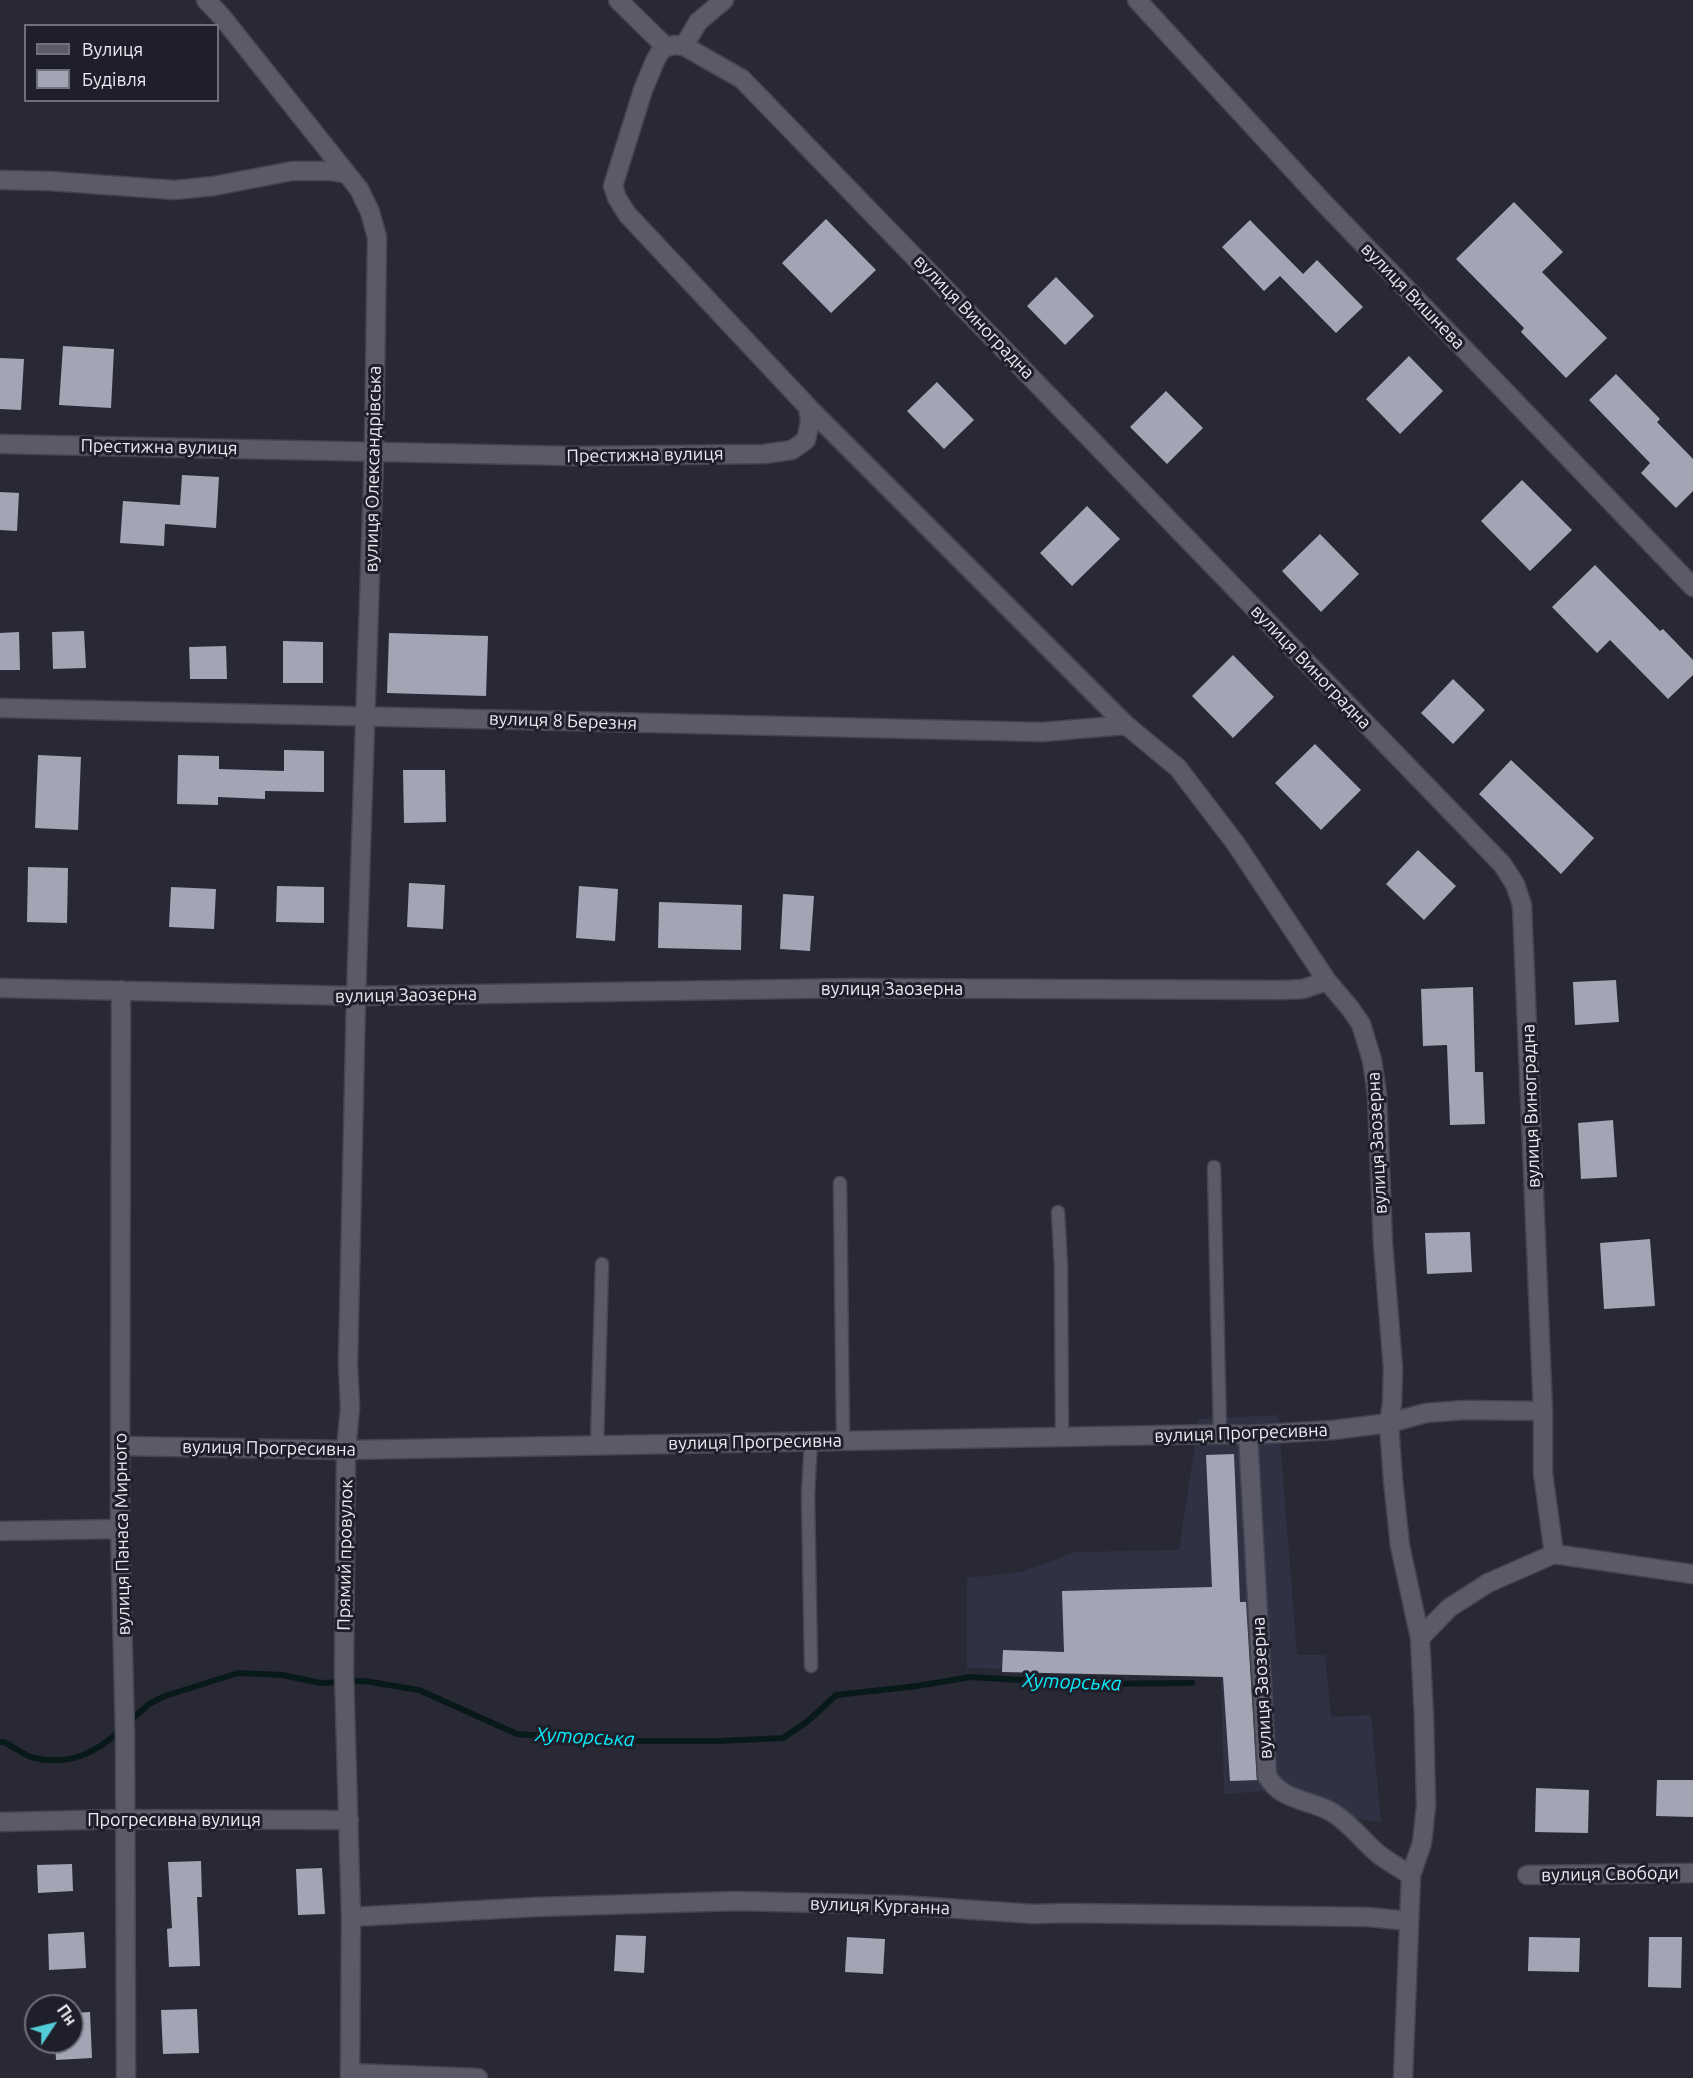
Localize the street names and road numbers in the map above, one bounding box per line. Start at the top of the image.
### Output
street label: вулиця Вишнева [1357,238,1469,354]
street label: вулиця Виноградна [909,250,1039,384]
street label: вулиця Олександрівська [360,366,386,572]
street label: Престижна вулиця [80,435,238,459]
street label: Престижна вулиця [566,443,724,467]
street label: вулиця Виноградна [1246,600,1376,734]
street label: вулиця 8 Березня [488,708,638,734]
street label: вулиця Заозерна [821,978,963,1000]
street label: вулиця Заозерна [335,983,477,1007]
street label: вулиця Виноградна [1517,1024,1545,1188]
street label: вулиця Заозерна [1362,1071,1392,1215]
street label: вулиця Прогресивна [1154,1419,1328,1447]
street label: вулиця Прогресивна [668,1430,842,1454]
street label: вулиця Панаса Мирного [109,1433,135,1635]
street label: вулиця Прогресивна [182,1436,356,1460]
street label: Прямий провулок [333,1479,357,1631]
street label: вулиця Заозерна [1247,1616,1277,1760]
street label: Прогресивна вулиця [87,1809,261,1831]
street label: вулиця Свободи [1541,1862,1679,1886]
street label: вулиця Курганна [810,1893,950,1919]

